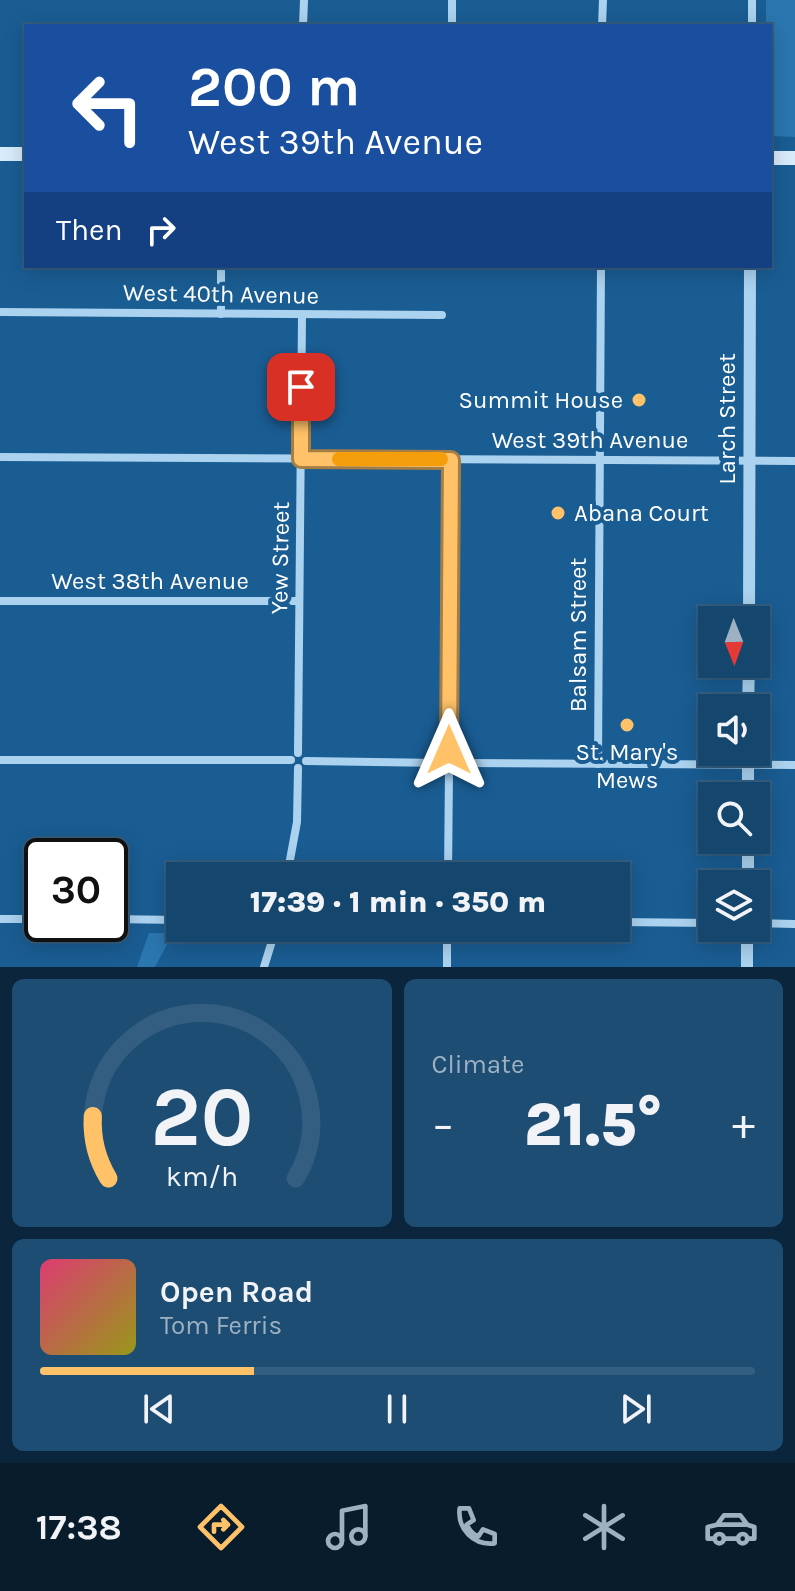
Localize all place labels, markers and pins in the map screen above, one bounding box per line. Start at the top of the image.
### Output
pin [267,353,335,421]
place label: Summit House [459,386,623,414]
marker: Summit House [630,391,648,409]
place label: Abana Court [574,499,709,527]
marker: Abana Court [549,504,567,522]
marker: St. Mary's Mews [618,716,636,734]
place label: St. Mary's Mews [576,738,678,794]

